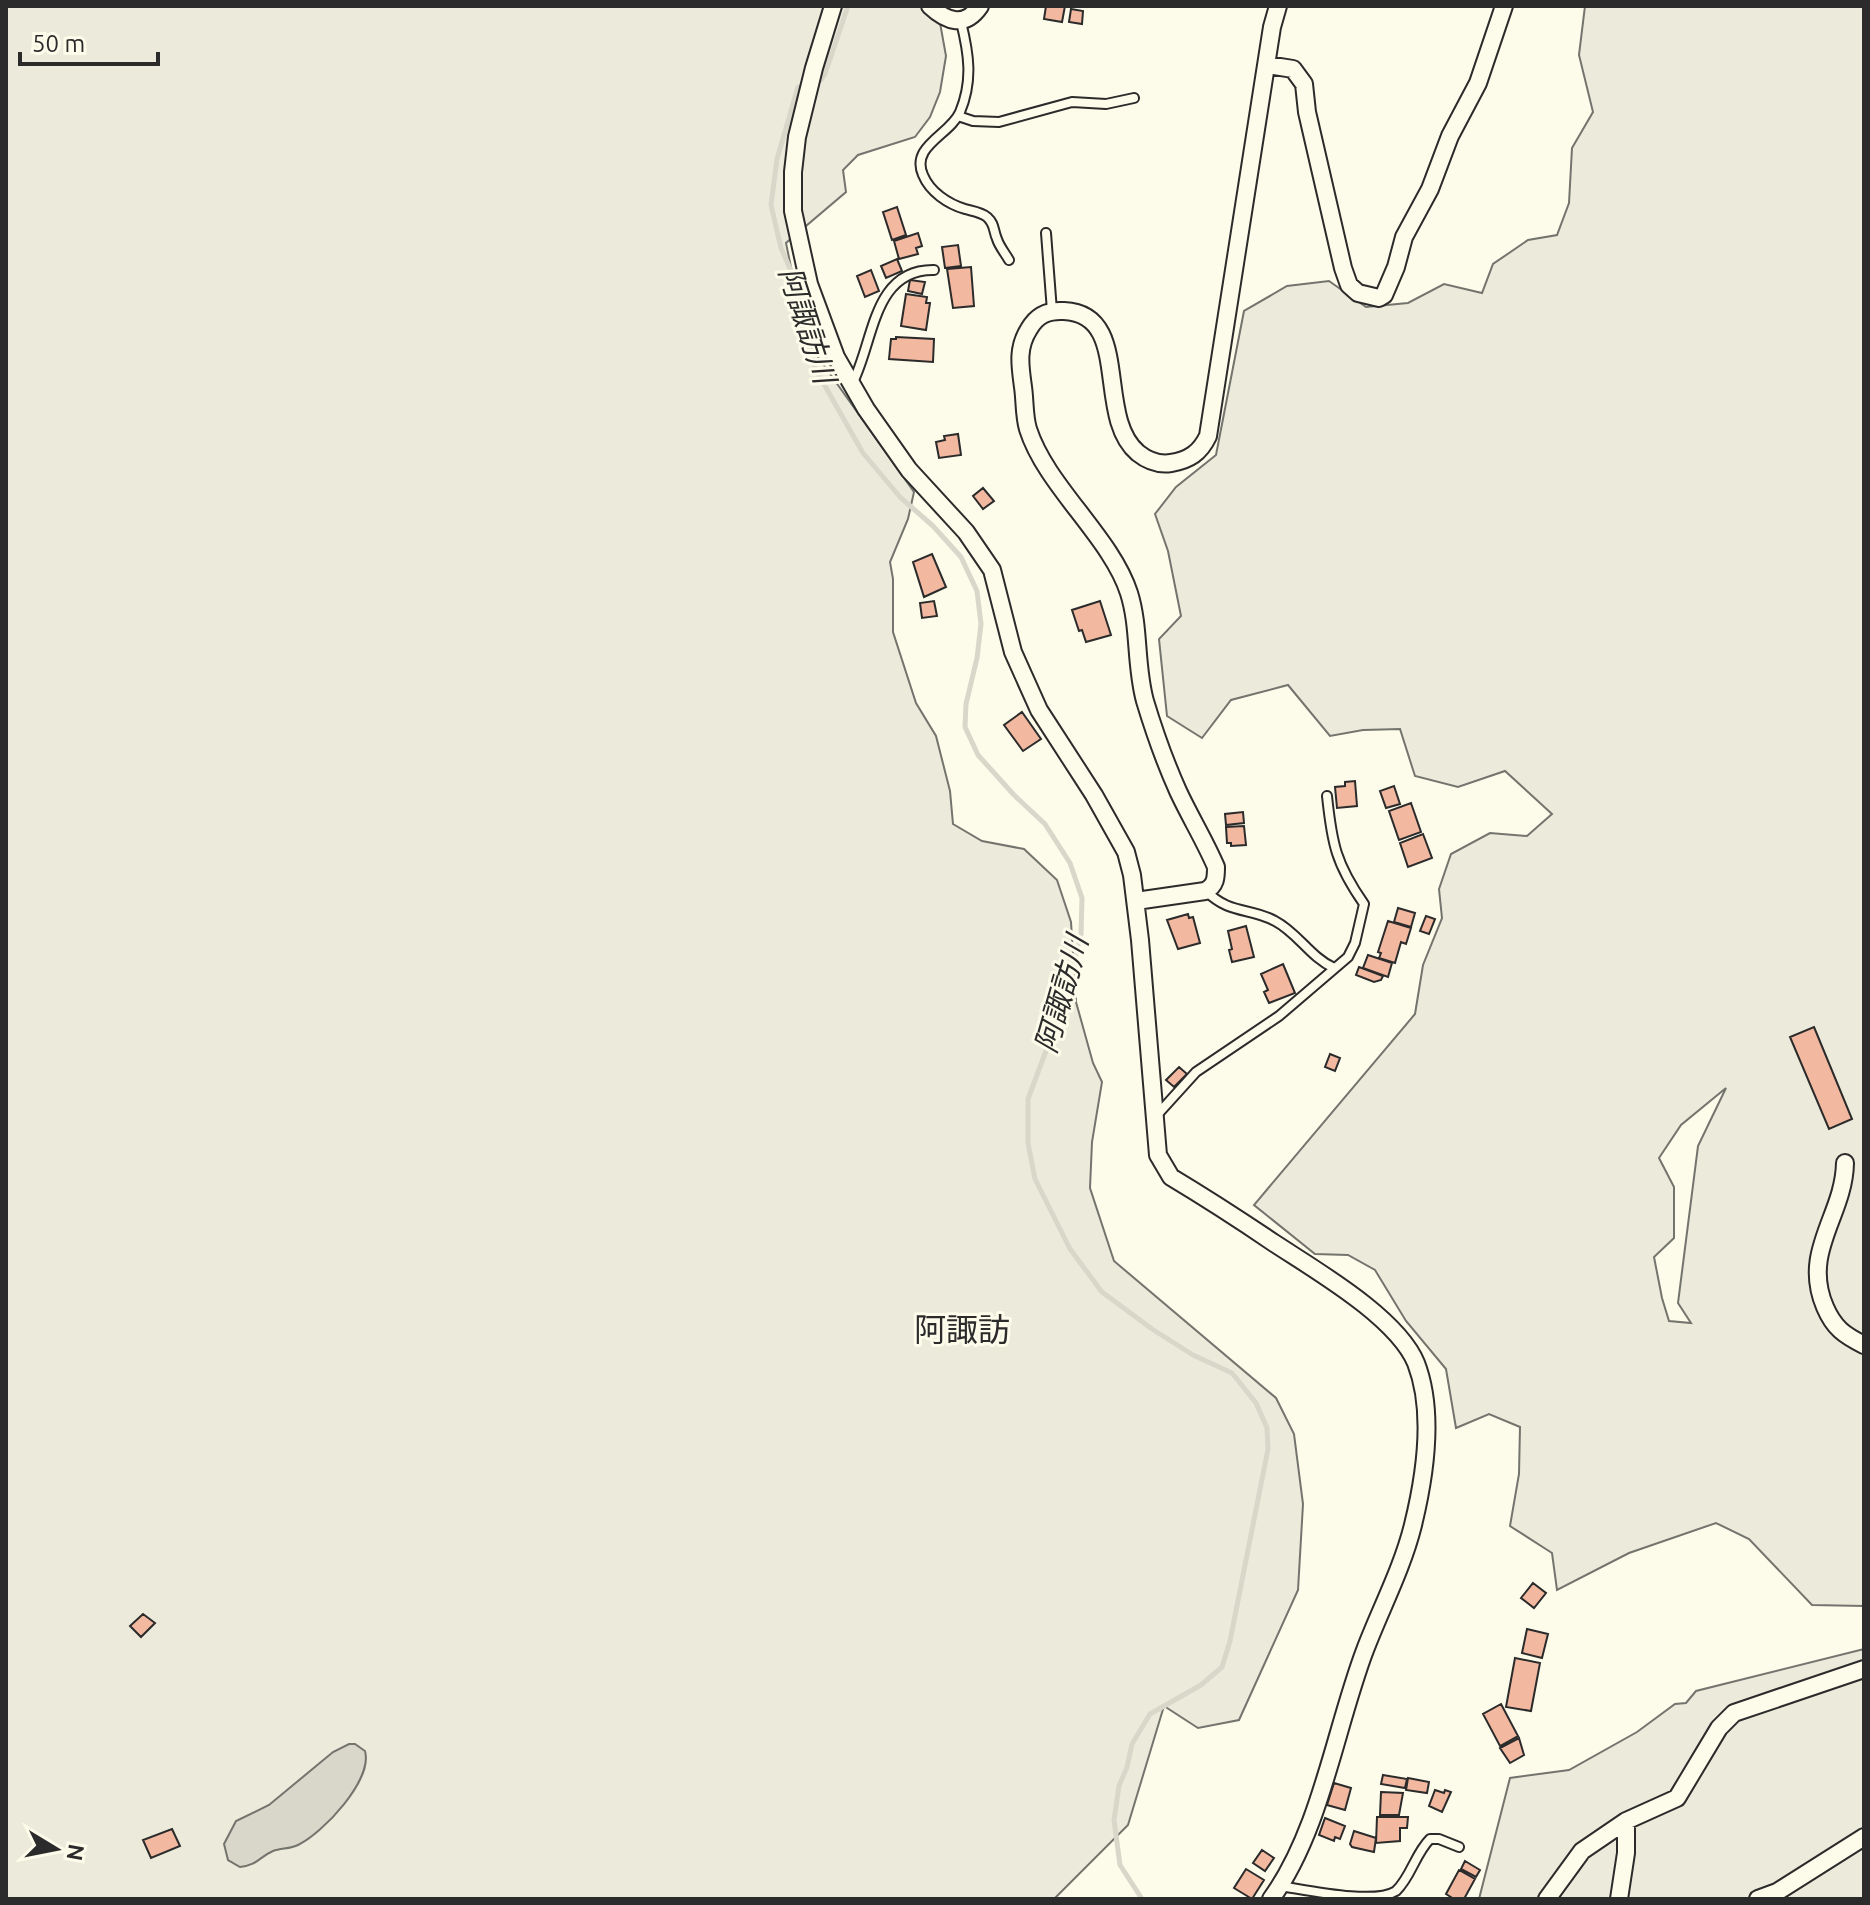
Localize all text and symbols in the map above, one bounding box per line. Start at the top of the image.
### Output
scale bar [20,16,158,66]
text: 50 m [32,30,85,57]
water label: 阿諏訪川 [773,263,844,390]
water label: 阿諏訪川 [1028,929,1095,1056]
district label: 阿諏訪 [914,1311,1010,1347]
north arrow [16,1809,96,1889]
text: N [62,1842,90,1863]

